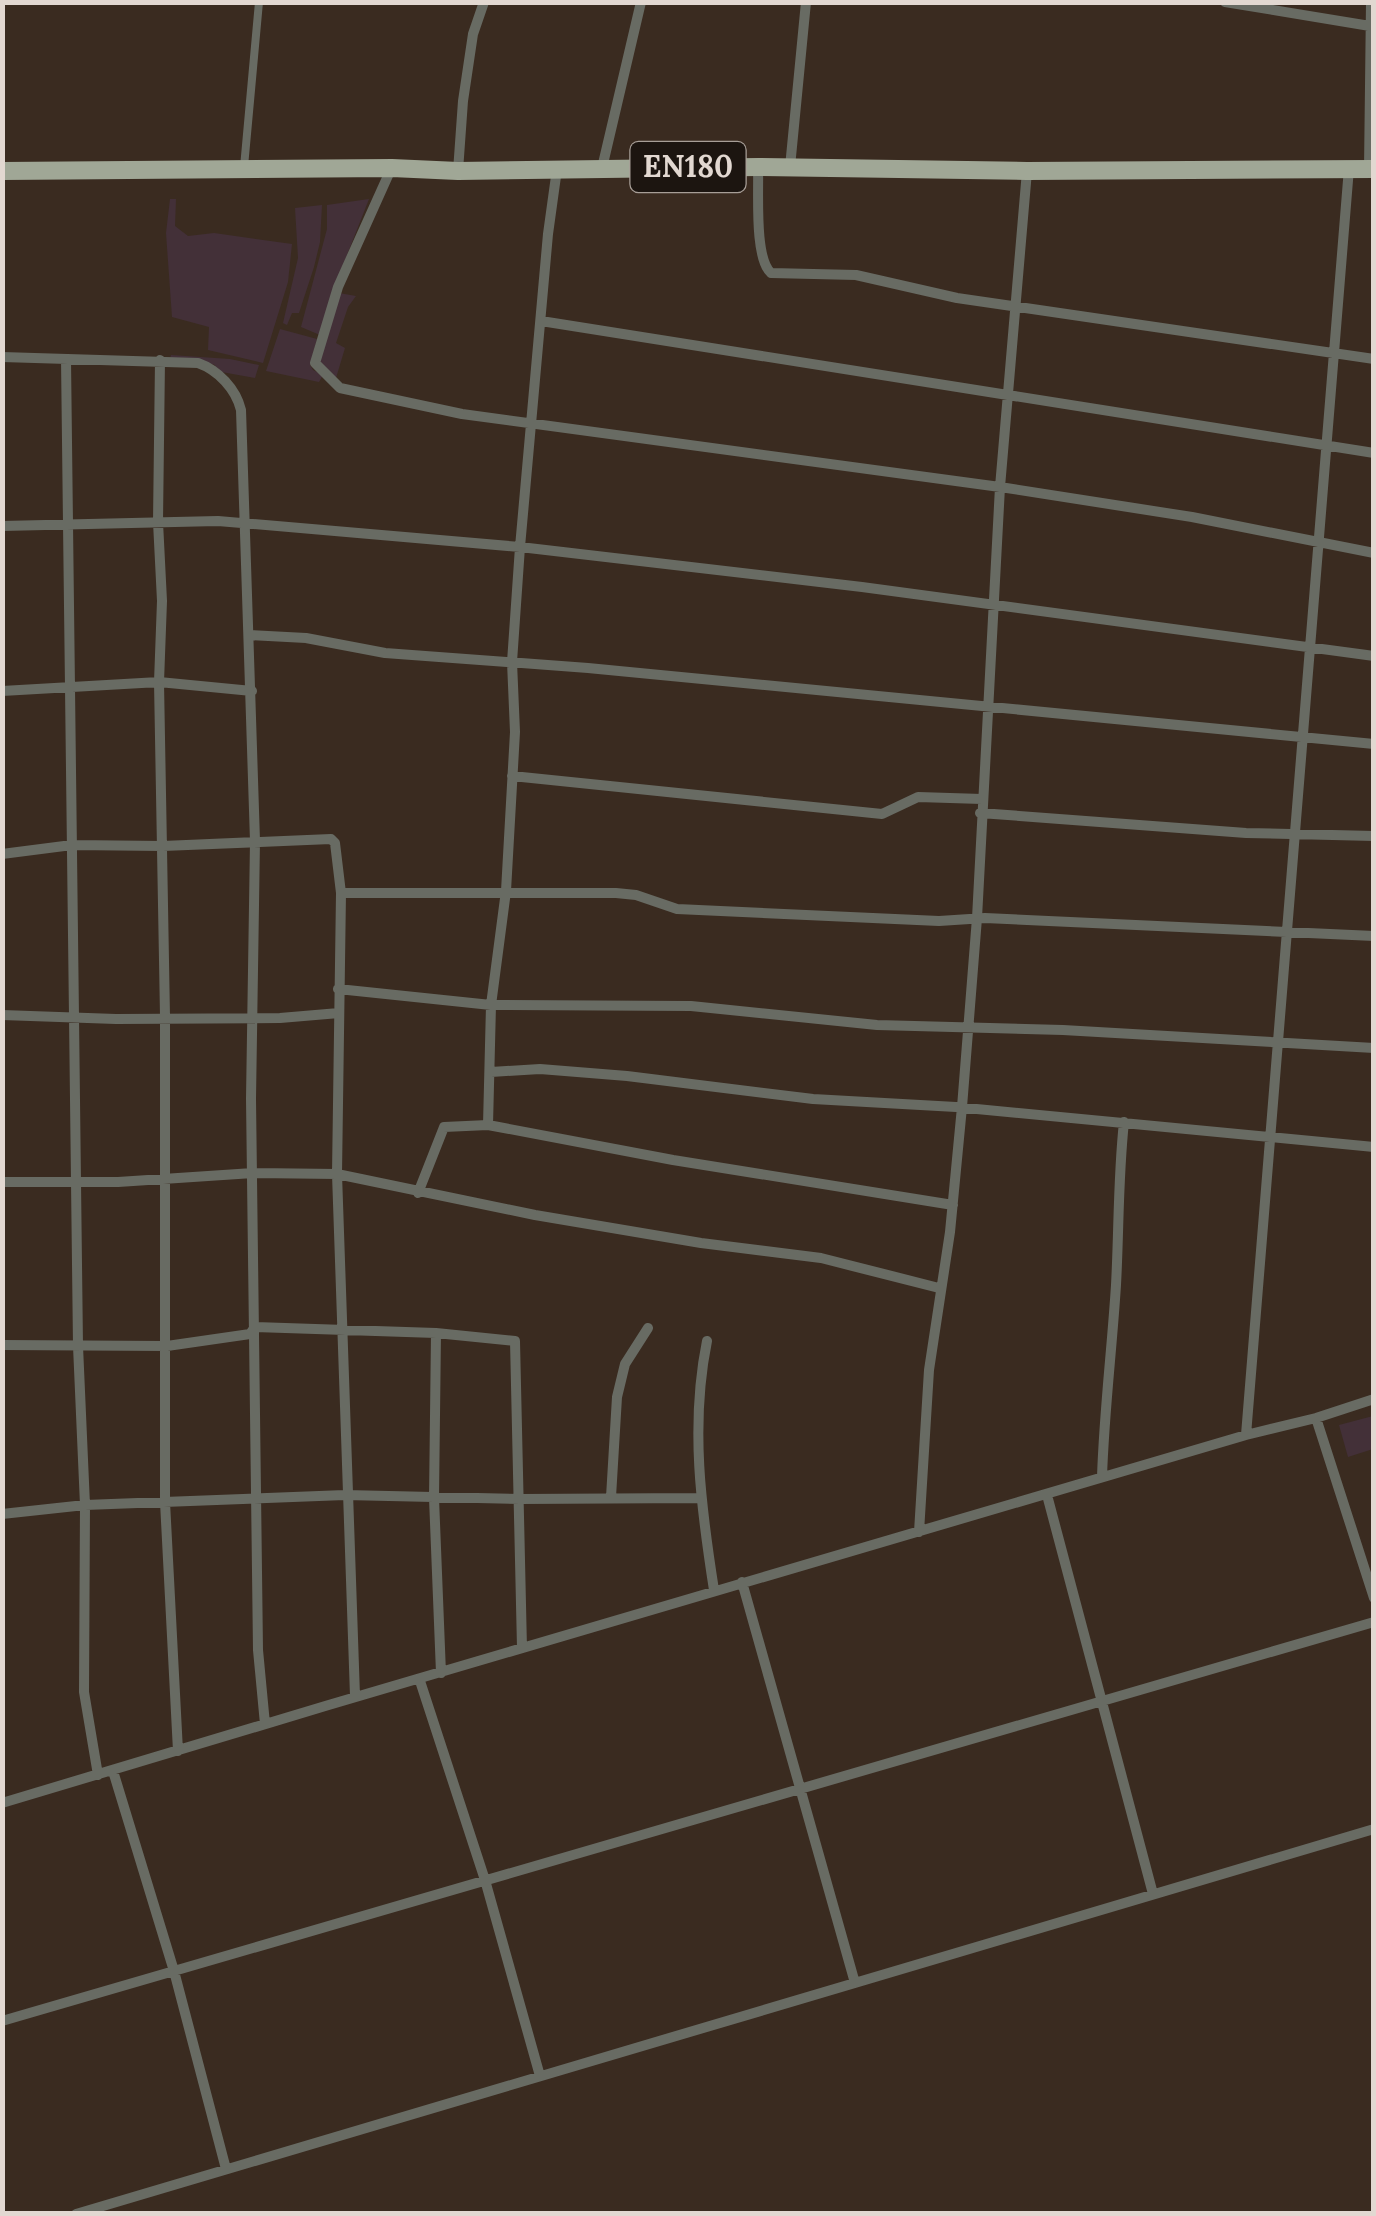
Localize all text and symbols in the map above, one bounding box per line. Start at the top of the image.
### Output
road number: EN180 [630,142,746,192]

